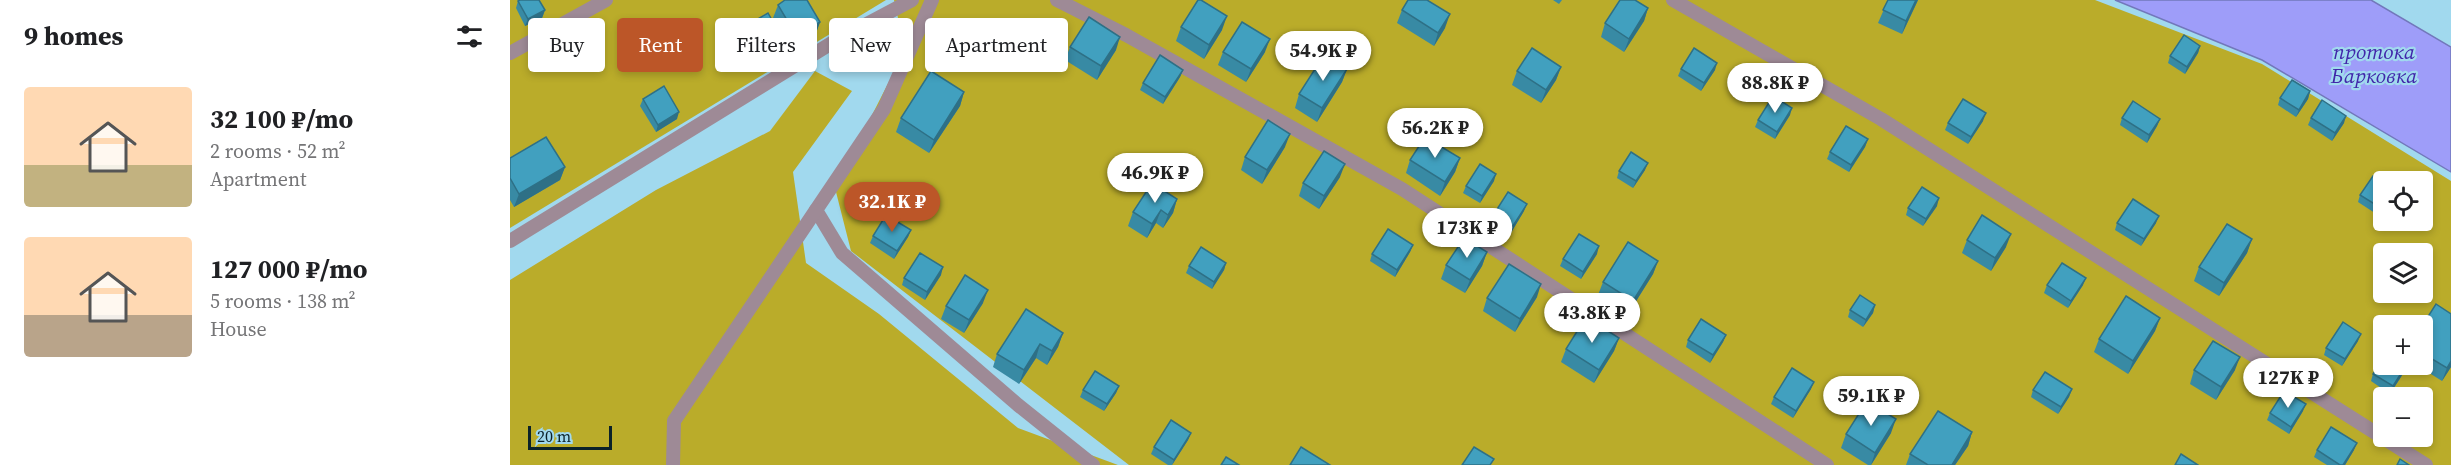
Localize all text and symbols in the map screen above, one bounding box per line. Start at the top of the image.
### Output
text: 9 homes [24,18,123,54]
chip: Buy [528,18,605,72]
chip: Rent [617,18,703,72]
chip: Filters [715,18,817,72]
chip: New [829,18,913,72]
chip: Apartment [925,18,1068,72]
icon: filters [453,20,486,53]
pin: 54.9K ₽ [1268,31,1378,82]
text: 54.9K ₽ [1289,36,1357,64]
water label: протока Барковка [2330,37,2417,90]
pin: 88.8K ₽ [1720,63,1830,114]
text: 88.8K ₽ [1741,68,1809,96]
text: 32 100 ₽/mo [210,101,353,137]
pin: 56.2K ₽ [1380,108,1490,159]
icon: home [72,111,144,183]
text: 56.2K ₽ [1401,113,1469,141]
text: 2 rooms · 52 m² [210,137,346,165]
pin: 46.9K ₽ [1100,153,1210,204]
text: 46.9K ₽ [1121,158,1189,186]
text: Apartment [210,165,307,193]
map controls [2373,171,2433,447]
button: locate [2373,171,2433,231]
pin: 32.1K ₽ [837,182,947,233]
text: 32.1K ₽ [858,187,926,215]
pin: 173K ₽ [1418,208,1516,259]
text: 173K ₽ [1436,213,1498,241]
button: layers [2373,243,2433,303]
text: 127 000 ₽/mo [210,251,367,287]
icon: home [72,261,144,333]
text: 5 rooms · 138 m² [210,287,356,315]
pin: 43.8K ₽ [1537,293,1647,344]
text: 43.8K ₽ [1558,298,1626,326]
text: House [210,315,267,343]
button: + [2373,315,2433,375]
pin: 127K ₽ [2239,358,2337,409]
text: 127K ₽ [2257,363,2319,391]
pin: 59.1K ₽ [1816,376,1926,427]
text: 59.1K ₽ [1837,381,1905,409]
button: − [2373,387,2433,447]
scale bar [528,423,612,450]
text: 20 m [537,425,571,447]

